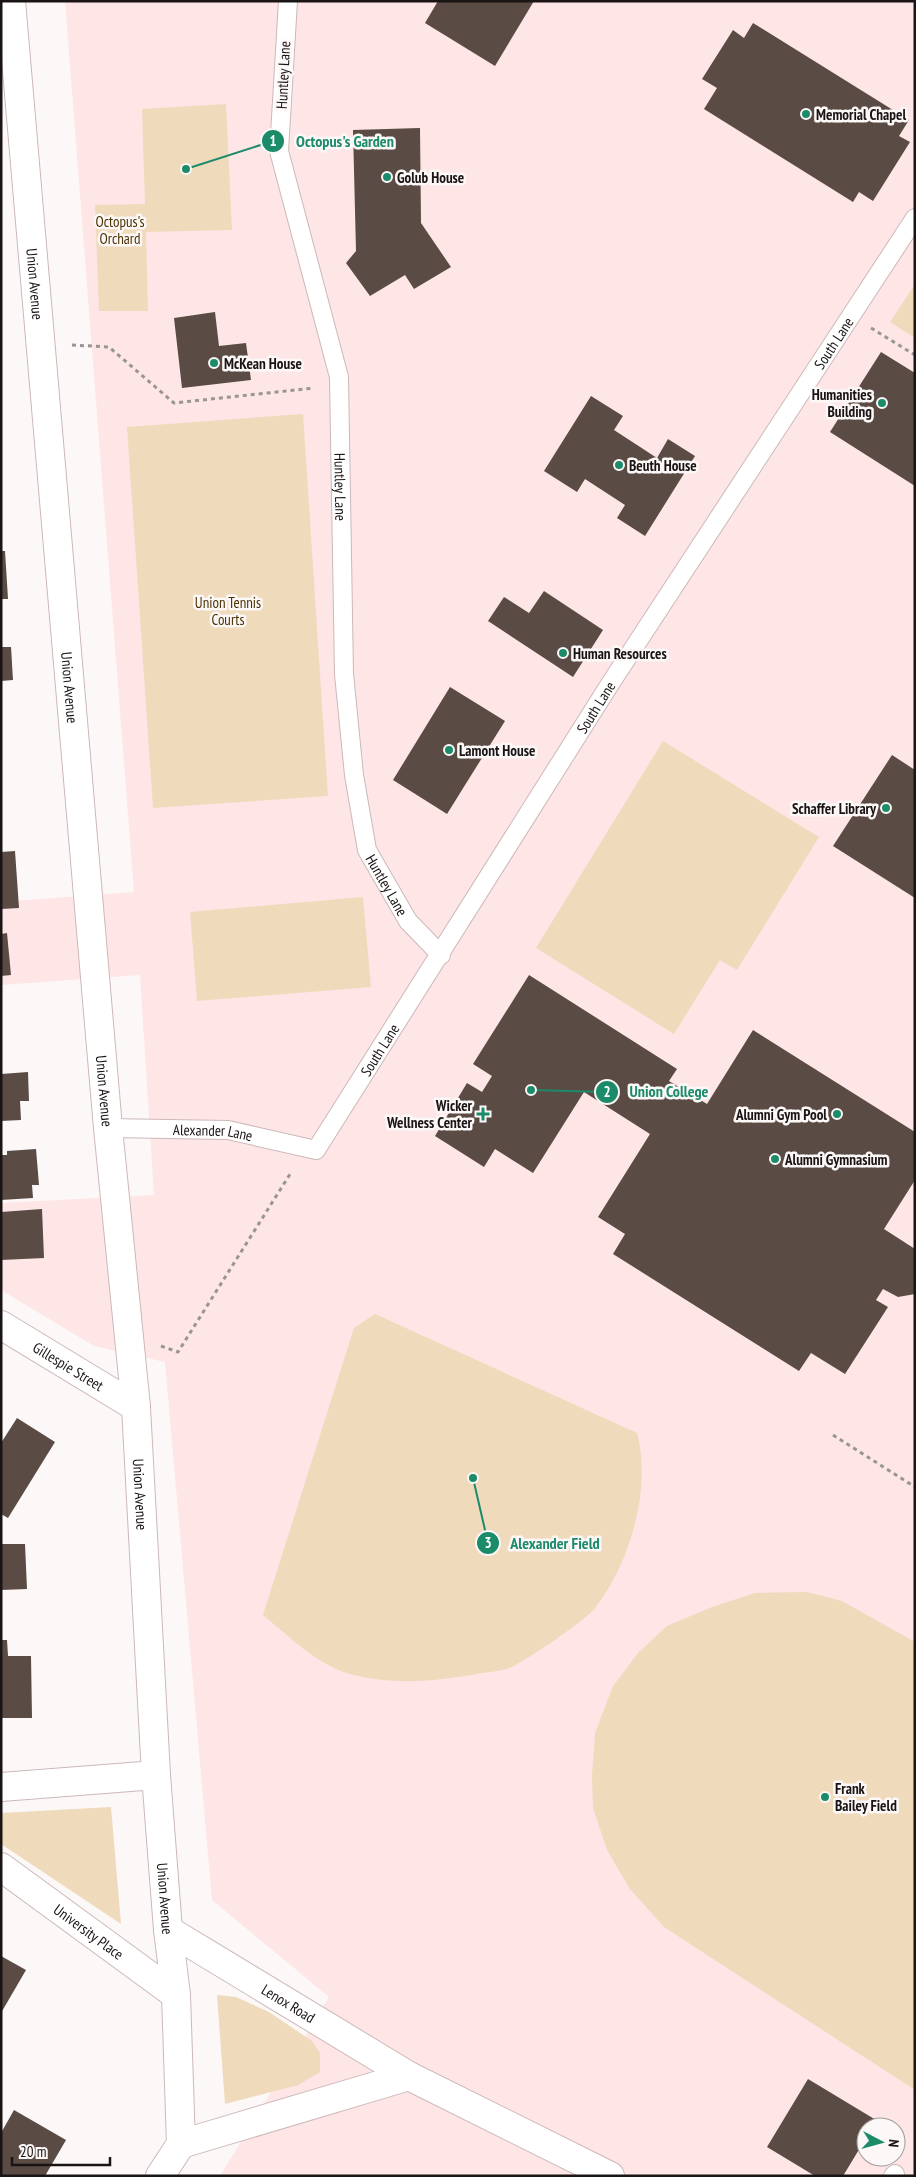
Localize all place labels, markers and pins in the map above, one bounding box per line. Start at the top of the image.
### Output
place label: Memorial Chapel [816,105,906,124]
marker: Memorial Chapel [800,108,812,120]
callout: Octopus's Garden [261,125,404,156]
place label: Golub House [397,168,464,187]
marker: Golub House [381,171,393,183]
place label: McKean House [224,354,302,373]
marker: McKean House [208,357,220,369]
place label: Humanities Building [812,385,872,421]
marker: Humanities Building [876,397,888,409]
place label: Beuth House [629,456,697,475]
marker: Beuth House [613,459,625,471]
place label: Human Resources [573,644,667,663]
marker: Human Resources [557,647,569,659]
place label: Lamont House [459,741,535,760]
marker: Lamont House [443,744,455,756]
place label: Schaffer Library [792,799,877,818]
marker: Schaffer Library [880,802,892,814]
callout: Union College [594,1076,718,1107]
place label: Wicker Wellness Center [386,1096,473,1132]
place label: Alumni Gym Pool [735,1105,827,1124]
marker: Wicker Wellness Center [476,1107,490,1121]
marker: Alumni Gym Pool [831,1108,843,1120]
place label: Alumni Gymnasium [784,1150,888,1169]
marker: Alumni Gymnasium [769,1153,781,1165]
callout: Alexander Field [476,1528,610,1559]
place label: Frank Bailey Field [835,1779,897,1815]
marker: Frank Bailey Field [819,1791,831,1803]

